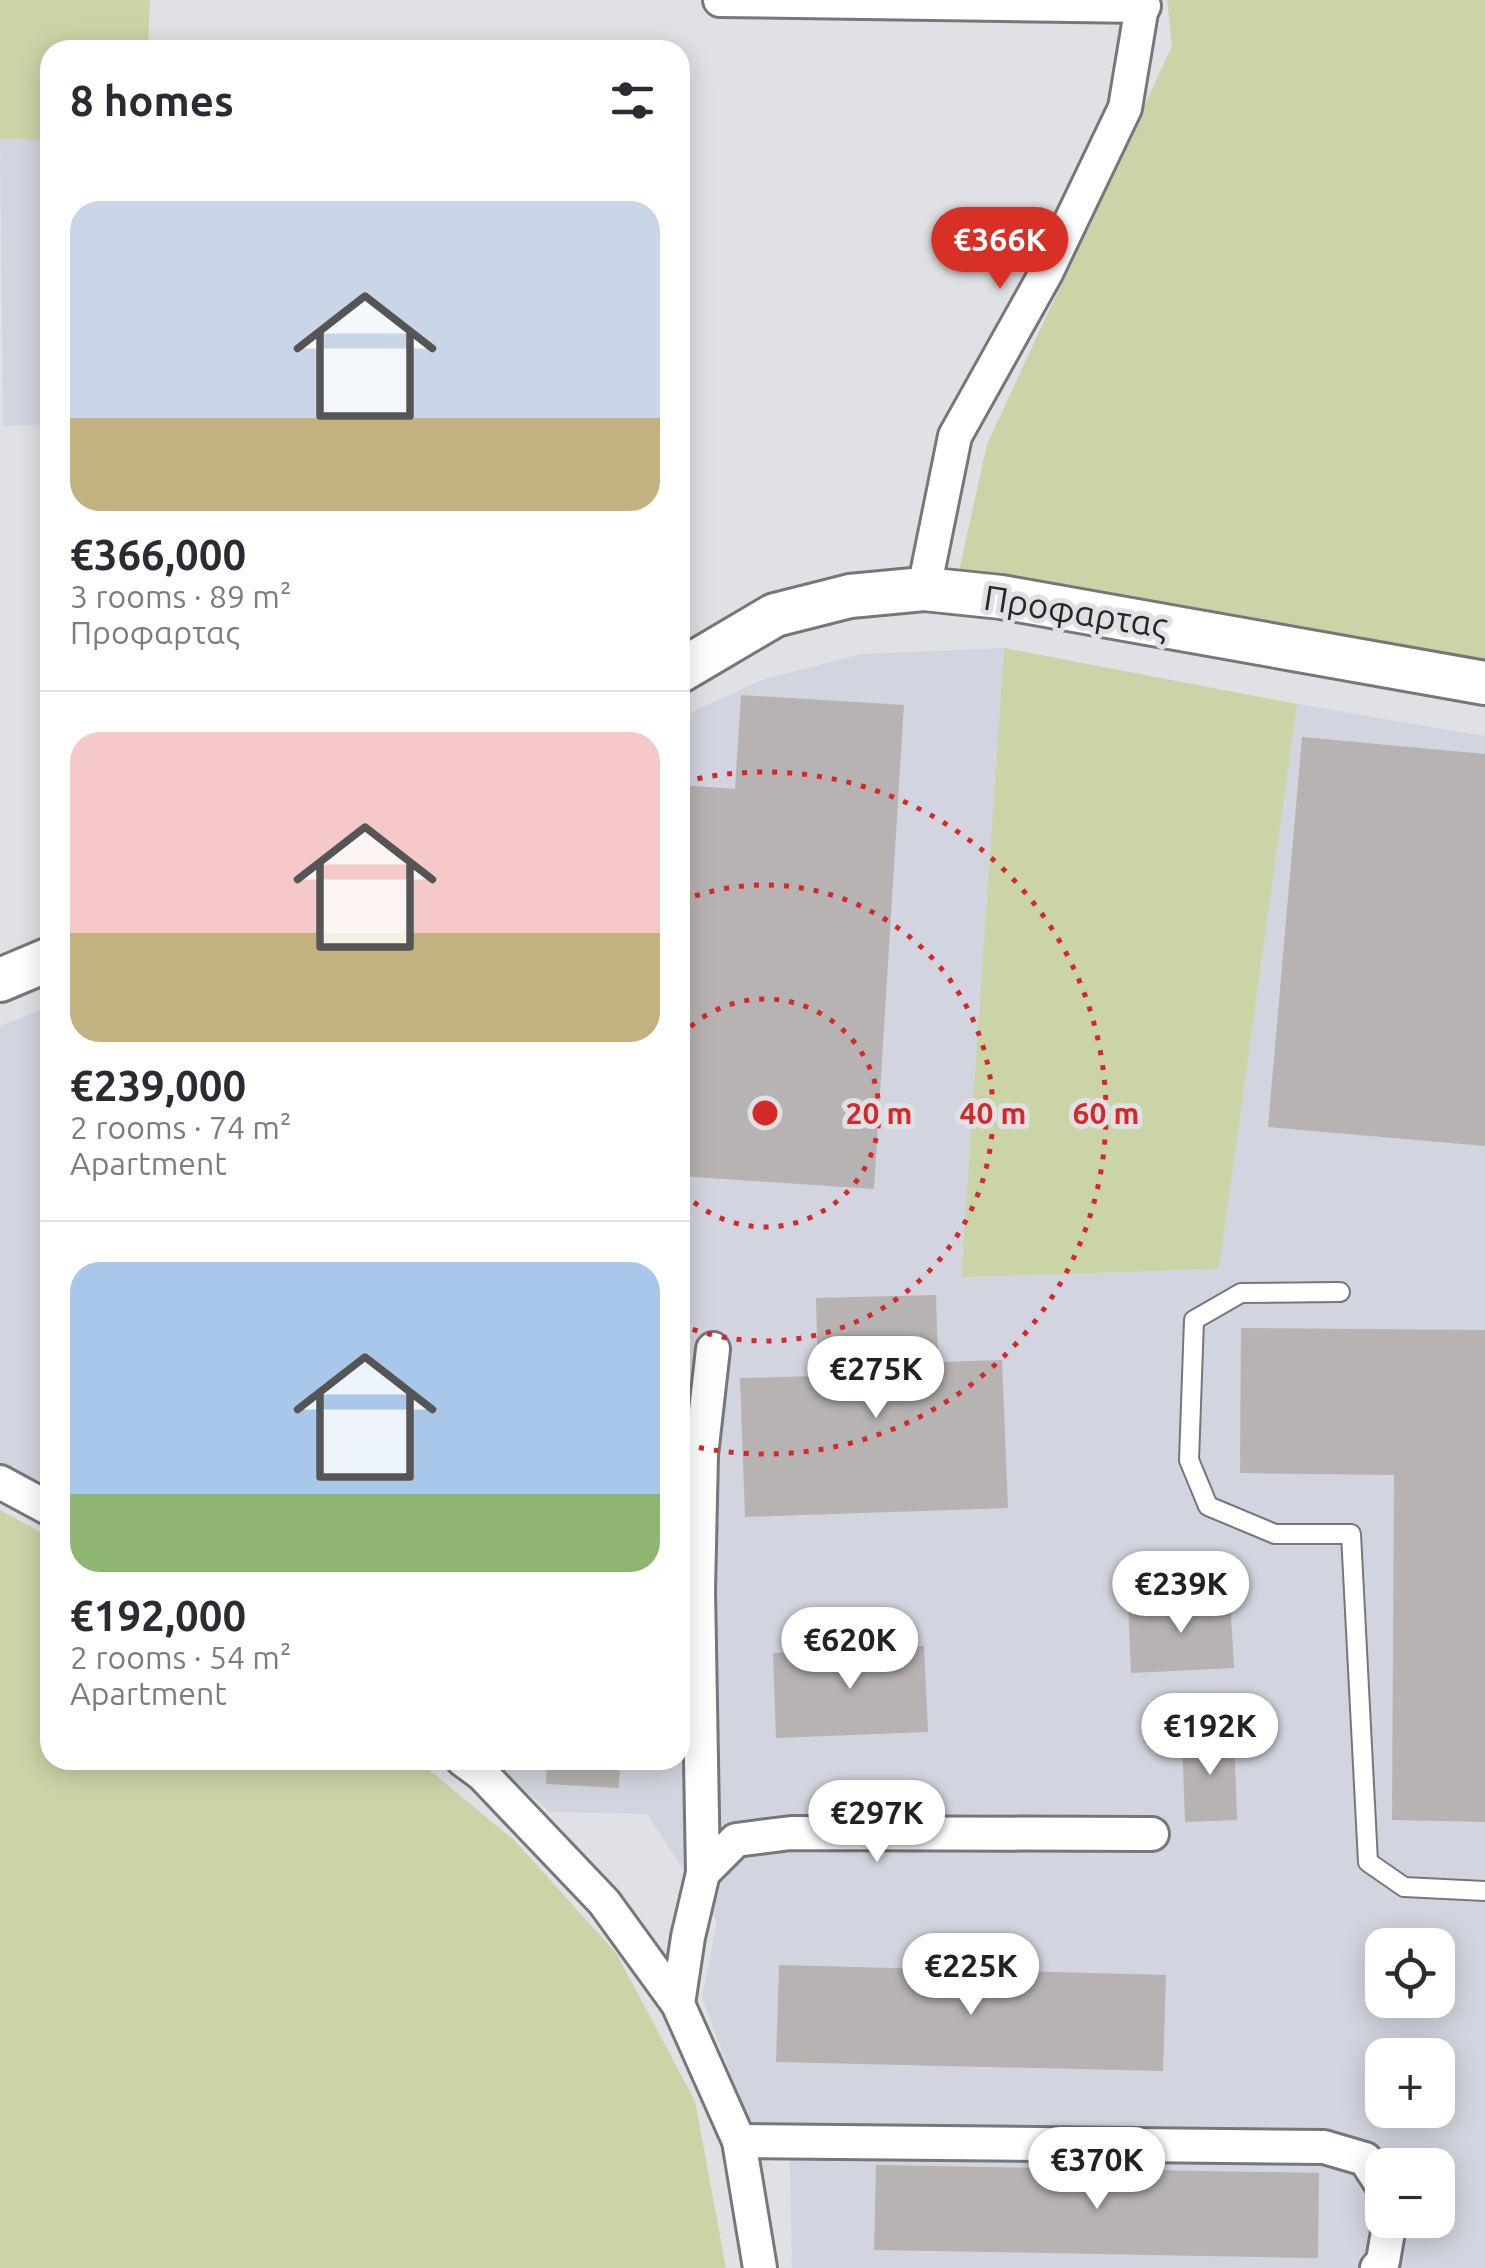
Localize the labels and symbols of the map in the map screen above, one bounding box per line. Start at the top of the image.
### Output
pin: €366K [930,207,1070,292]
street label: Προφαρτας [981,577,1171,645]
centre of rings [747,1095,783,1131]
text: 20 m [846,1096,912,1130]
text: 40 m [960,1096,1026,1130]
text: 60 m [1073,1096,1139,1130]
pin: €275K [806,1336,946,1421]
pin: €239K [1111,1551,1251,1636]
pin: €620K [780,1607,920,1692]
pin: €192K [1140,1693,1280,1778]
pin: €297K [807,1780,947,1865]
pin: €225K [901,1933,1041,2018]
pin: €370K [1027,2127,1167,2212]

